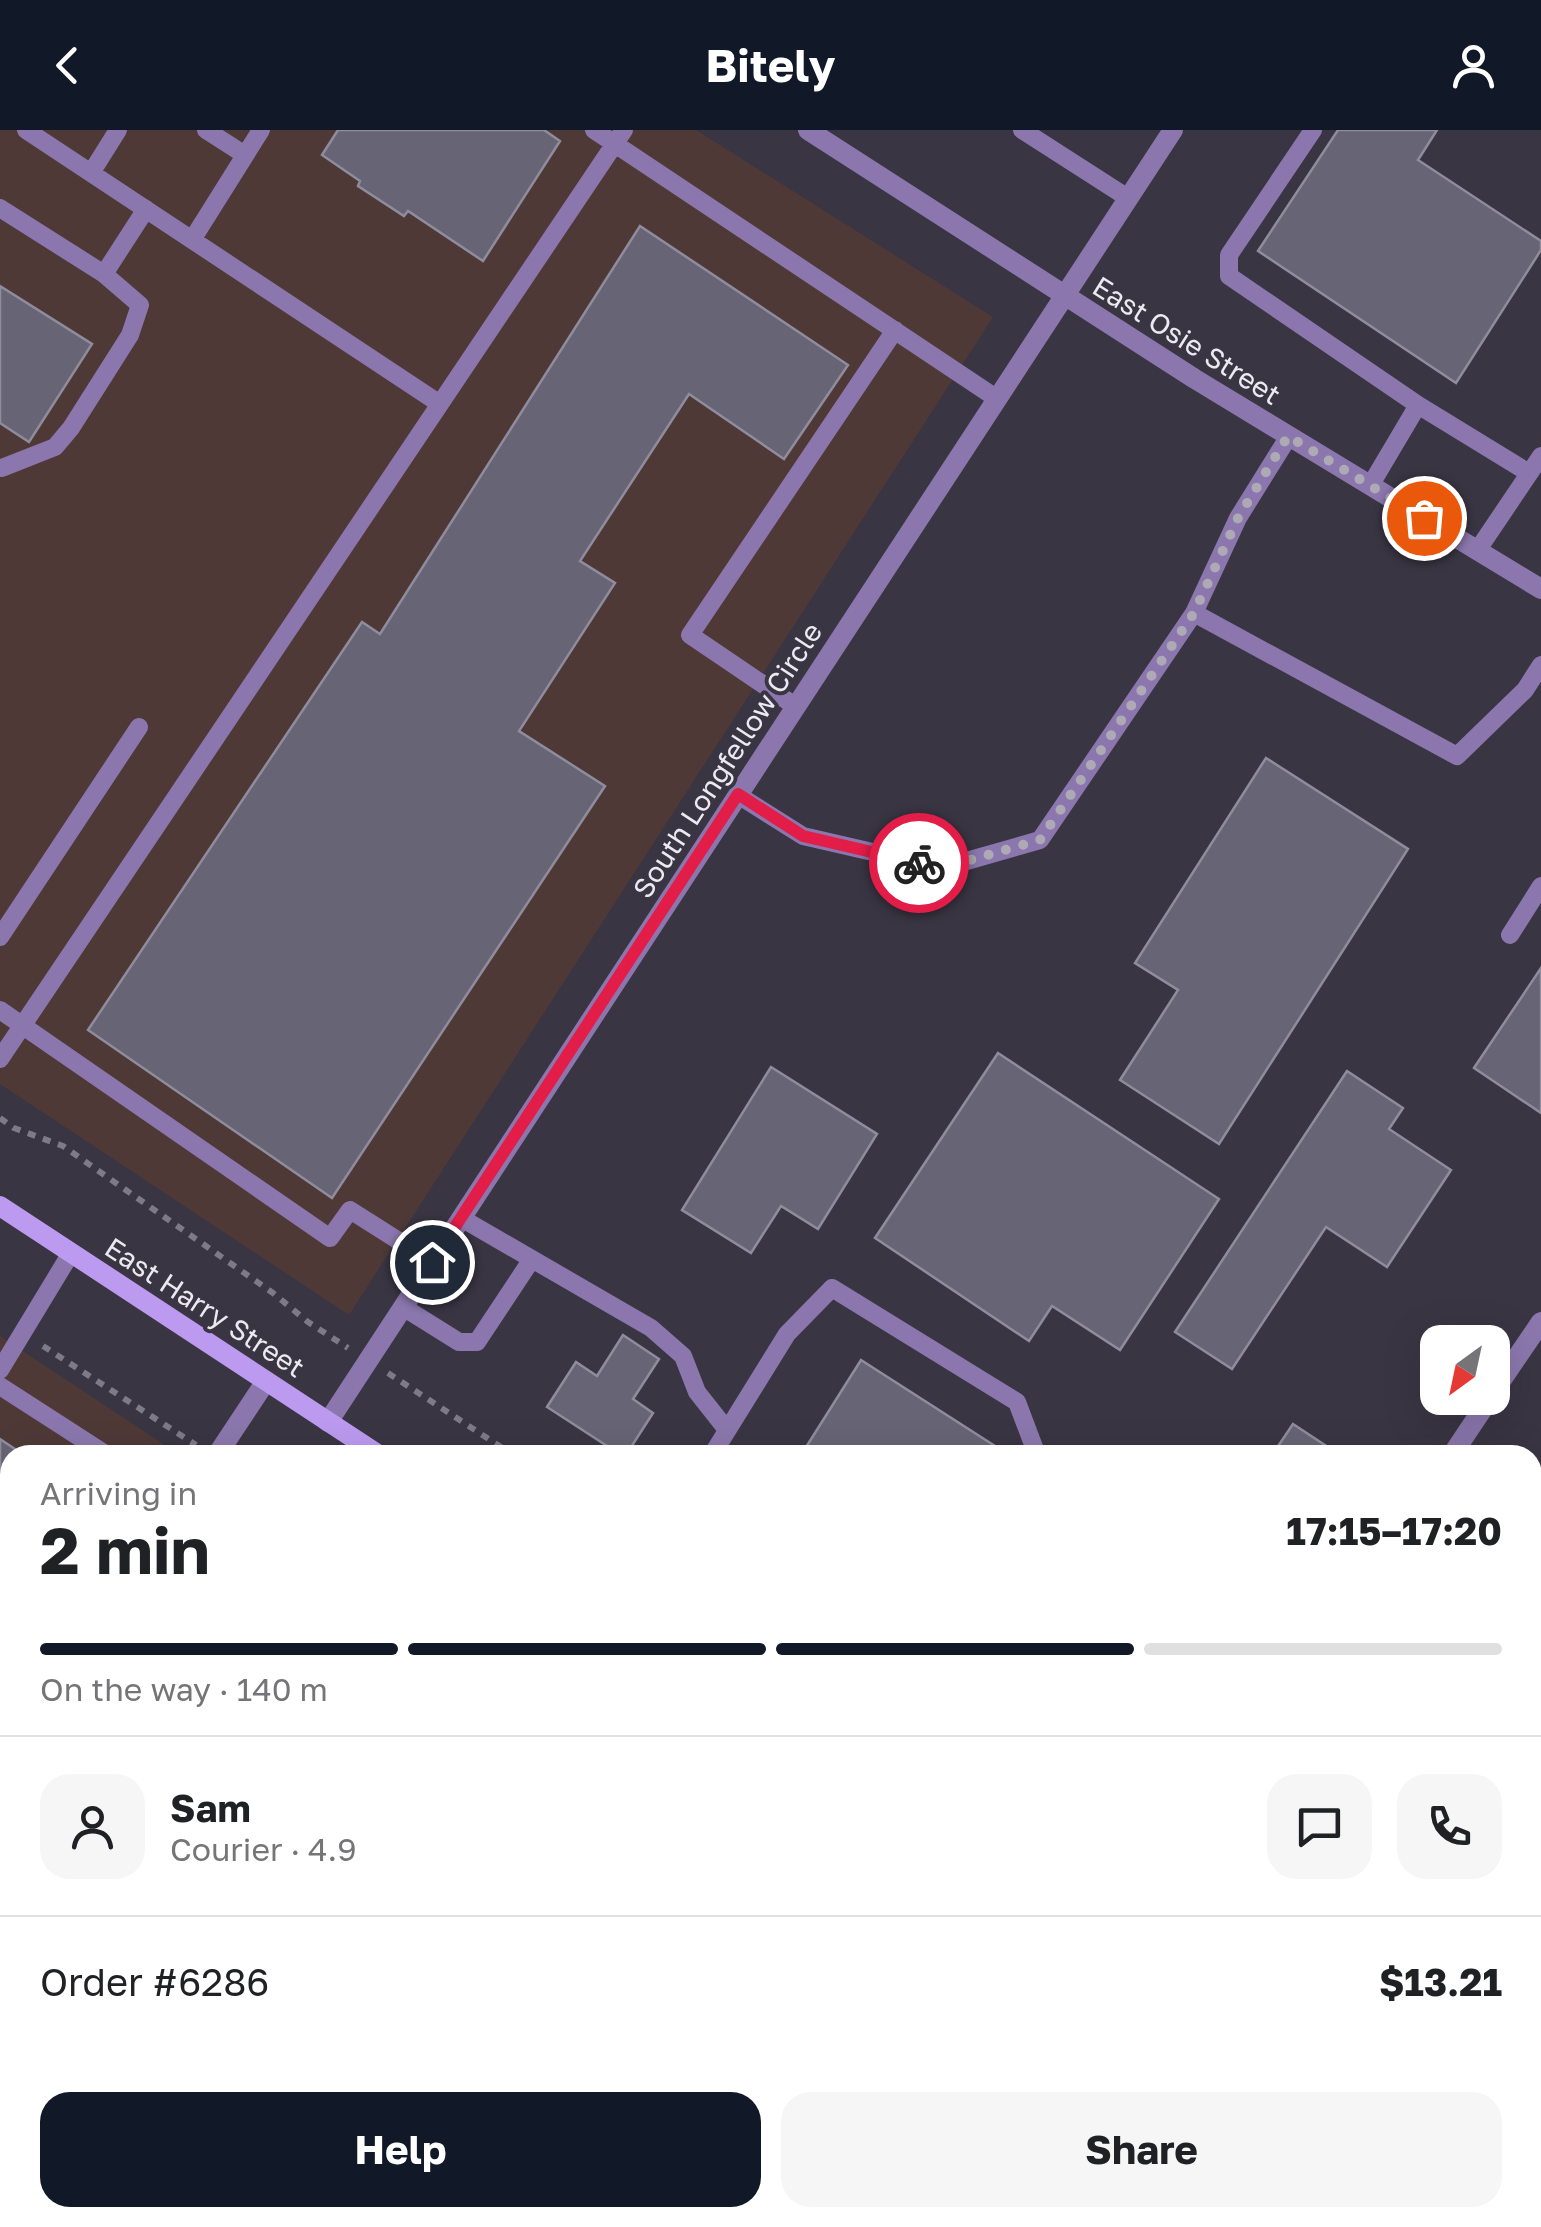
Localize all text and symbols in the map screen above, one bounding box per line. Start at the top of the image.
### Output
icon: back [40,38,95,93]
text: Bitely [706,38,835,92]
icon: person [1446,38,1501,93]
street label: East Osie Street [1087,269,1287,411]
pin [1382,476,1467,561]
icon: bag [1397,491,1452,546]
street label: South Longfellow Circle [626,616,828,904]
courier [869,813,969,913]
icon: bike [892,836,947,891]
pin [390,1220,475,1305]
street label: East Harry Street [99,1230,311,1384]
icon: home [405,1235,460,1290]
north arrow [1420,1325,1510,1415]
map controls [1420,1325,1510,1415]
text: Arriving in [40,1474,197,1512]
text: 17:15–17:20 [1286,1508,1502,1553]
text: 2 min [40,1510,210,1588]
text: On the way · 140 m [40,1670,328,1708]
button: person [40,1774,145,1879]
button: chat [1267,1774,1372,1879]
button: phone [1397,1774,1502,1879]
text: Sam [170,1785,251,1830]
text: Courier · 4.9 [170,1830,357,1868]
text: Order #6286 [40,1959,269,2004]
text: $13.21 [1379,1959,1502,2004]
button: Help [40,2092,761,2207]
button: Share [781,2092,1502,2207]

